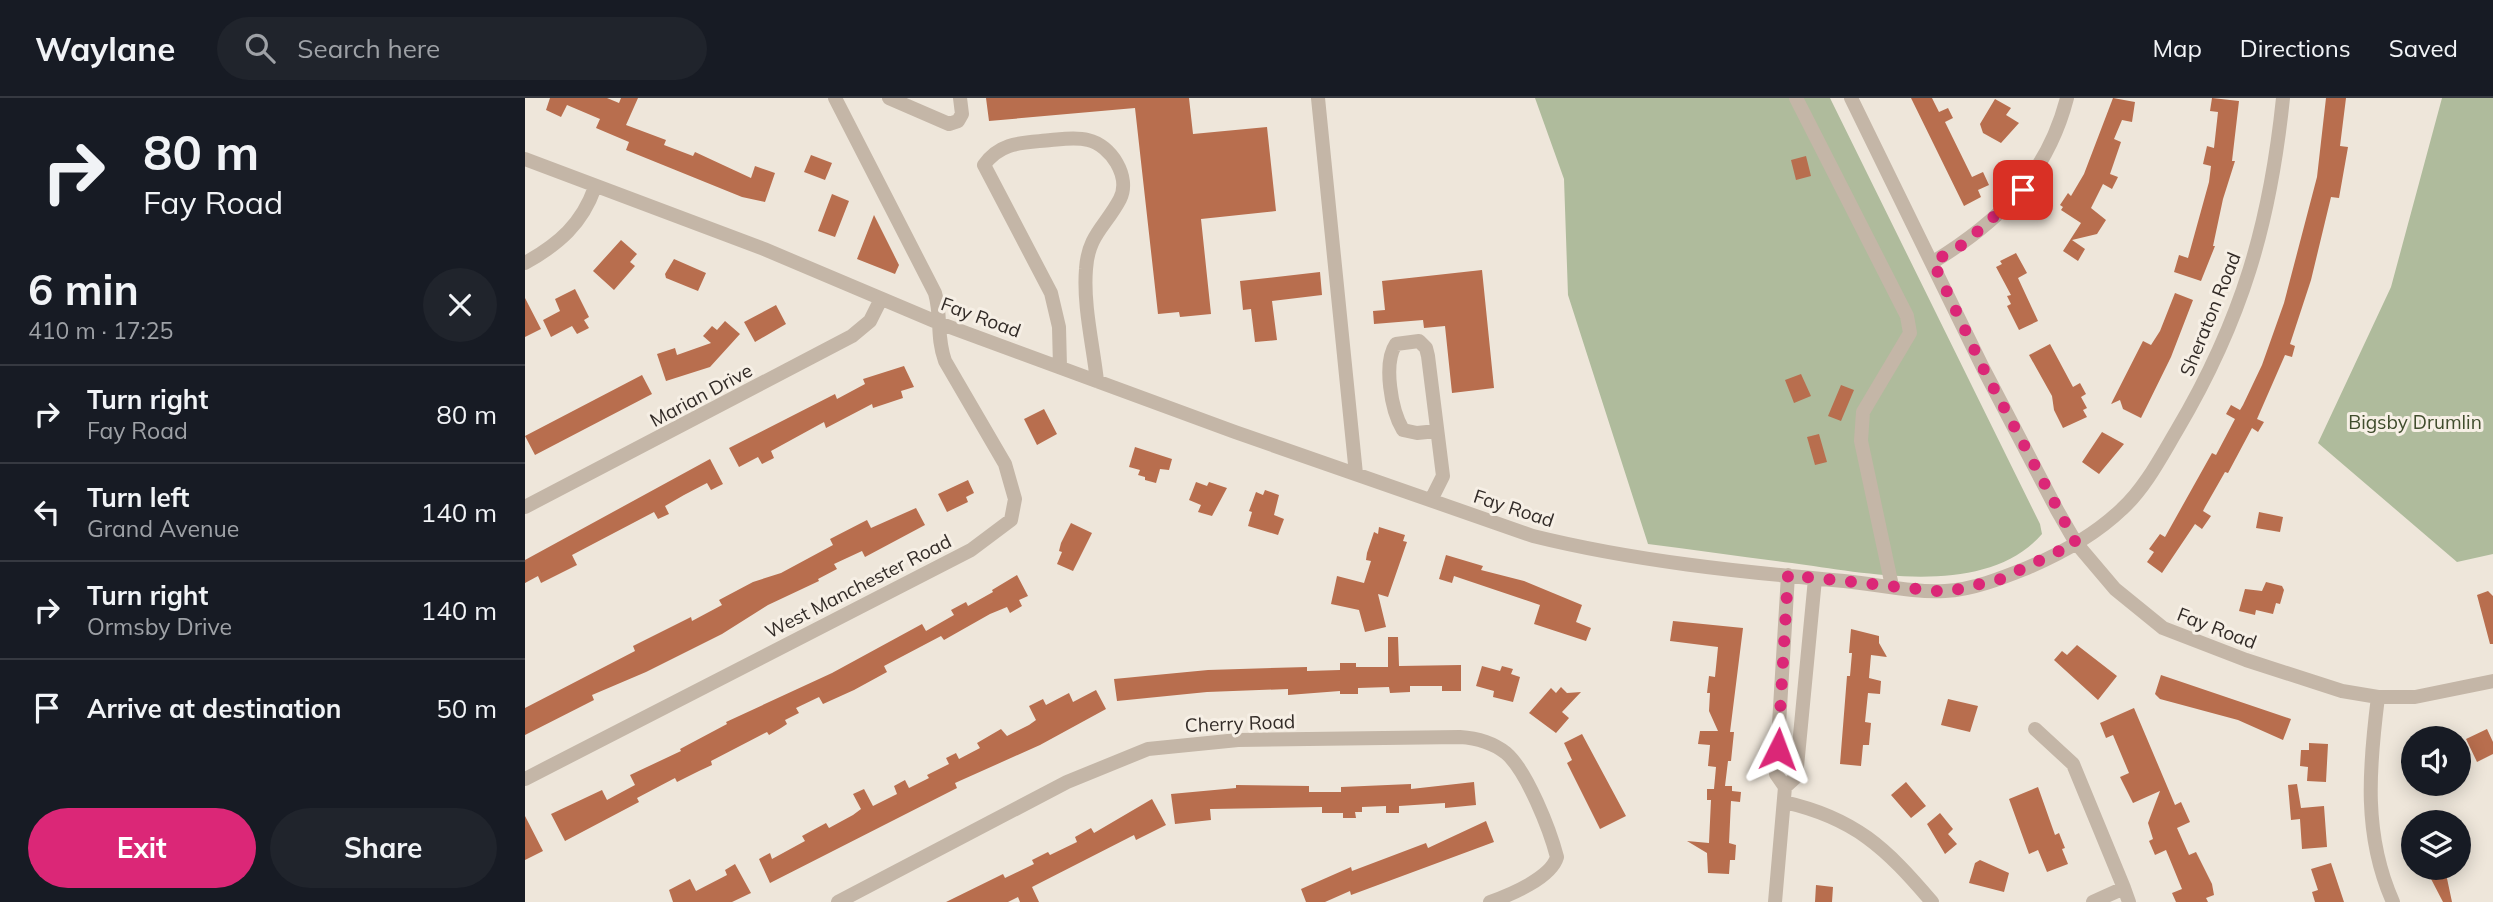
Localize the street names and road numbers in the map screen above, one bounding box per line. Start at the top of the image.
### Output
street label: Sheraton Road [2174,248,2246,380]
street label: Fay Road [938,291,1024,343]
street label: Marian Drive [646,358,756,432]
street label: Fay Road [1471,484,1557,532]
street label: West Manchester Road [761,529,955,643]
street label: Fay Road [2174,602,2260,654]
street label: Cherry Road [1184,709,1296,737]

